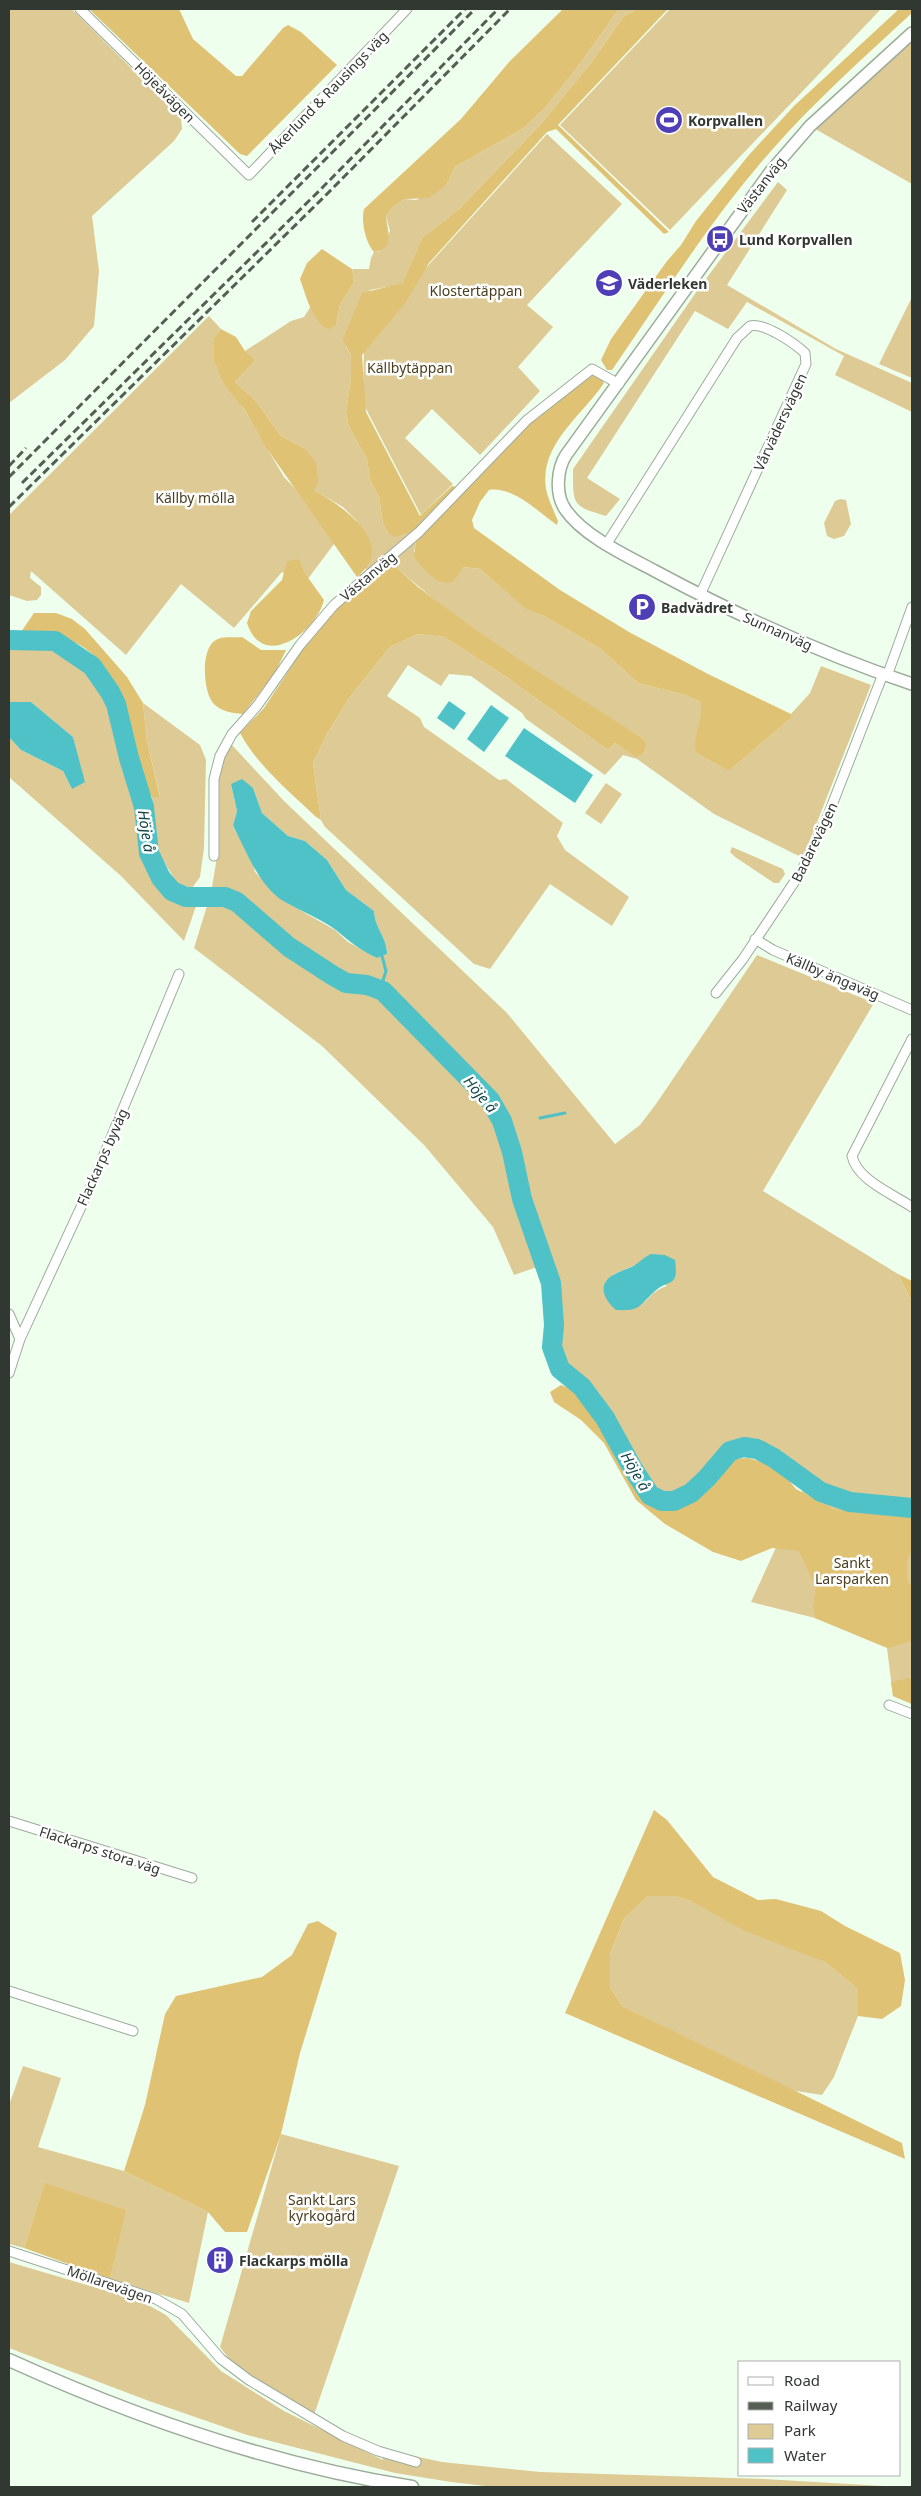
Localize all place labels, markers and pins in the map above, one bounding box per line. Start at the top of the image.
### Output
sports icon: Korpvallen [654,105,684,135]
place label: Korpvallen [688,111,763,130]
bus stop icon: Lund Korpvallen [705,224,735,254]
place label: Lund Korpvallen [739,230,853,249]
school or university icon: Väderleken [594,268,624,298]
place label: Väderleken [628,274,707,293]
parking icon: Badvädret [627,592,657,622]
place label: Badvädret [661,598,733,617]
building icon: Flackarps mölla [205,2245,235,2275]
place label: Flackarps mölla [239,2251,348,2270]

